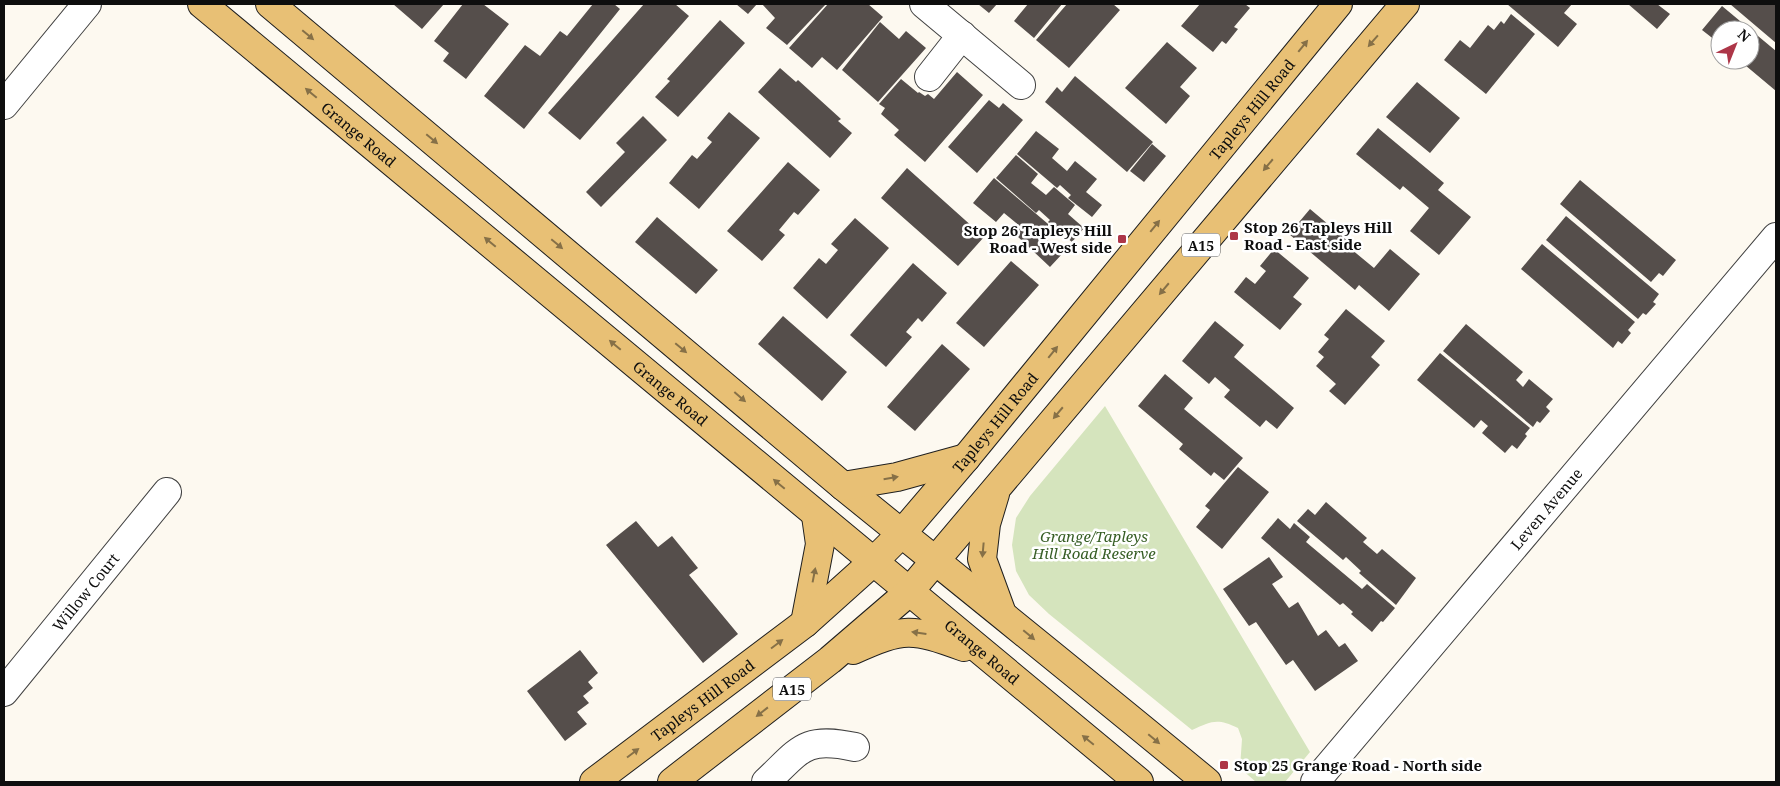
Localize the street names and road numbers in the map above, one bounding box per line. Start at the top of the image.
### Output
street label: Tapleys Hill Road [1205,55,1299,164]
street label: Grange Road [317,97,401,171]
road number: A15 [1182,234,1220,256]
street label: Grange Road [629,356,712,430]
street label: Tapleys Hill Road [948,368,1042,477]
street label: Leven Avenue [1506,464,1587,554]
street label: Willow Court [48,549,123,635]
street label: Grange Road [940,615,1024,689]
street label: Tapleys Hill Road [647,655,758,746]
road number: A15 [773,678,811,701]

